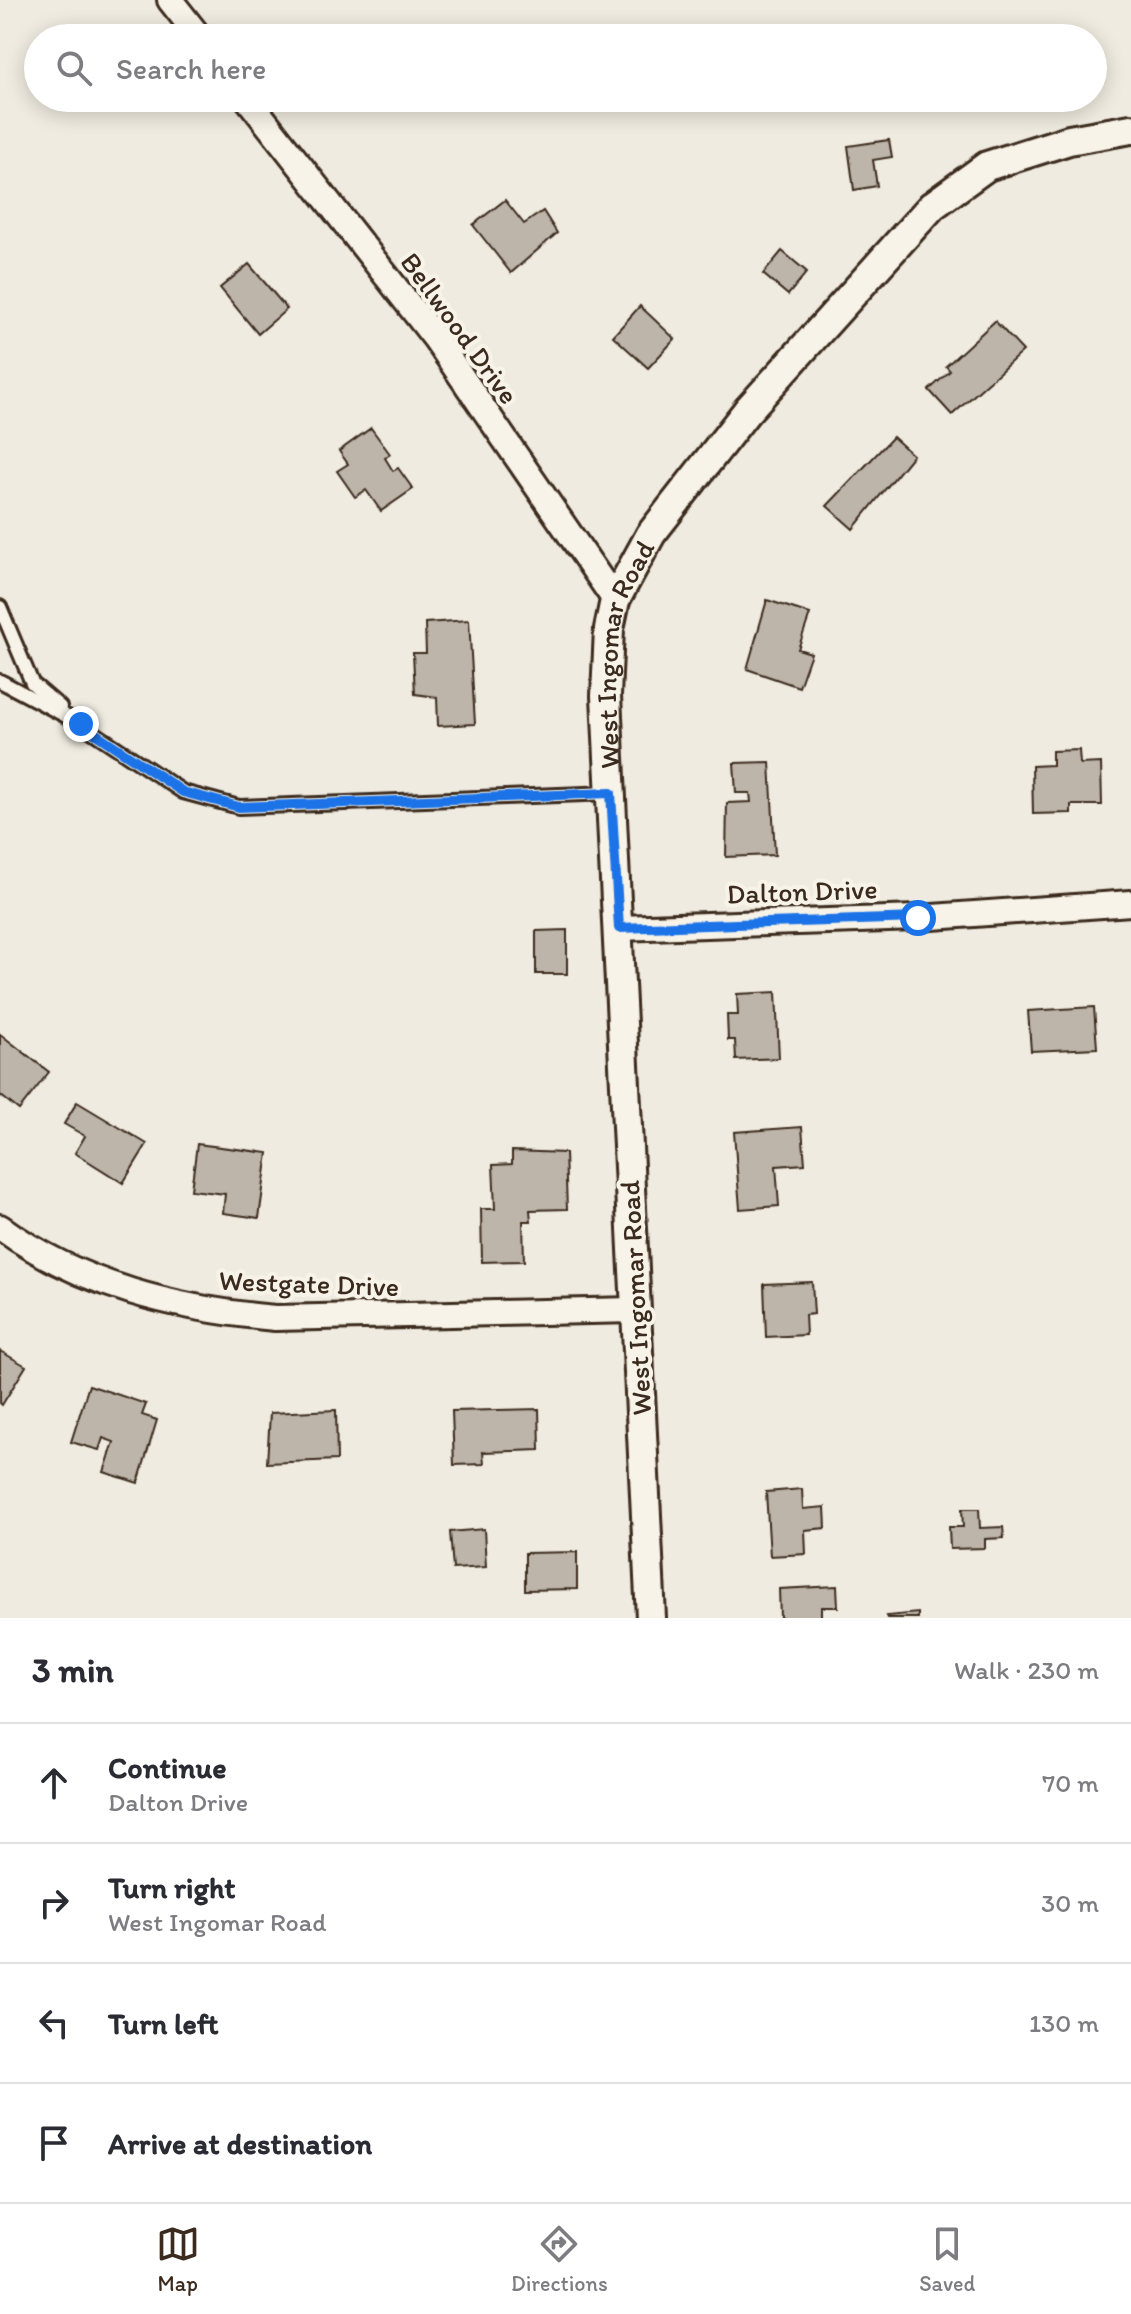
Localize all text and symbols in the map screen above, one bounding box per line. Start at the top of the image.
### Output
search box [24,24,1107,112]
icon: search [52,46,96,90]
text: Search here [116,50,266,87]
street label: Bellwood Drive [394,246,526,410]
street label: West Ingomar Road [589,533,662,770]
route end [63,706,99,742]
street label: Dalton Drive [726,871,878,911]
route start [900,900,936,936]
street label: West Ingomar Road [612,1179,658,1416]
street label: Westgate Drive [218,1263,400,1303]
text: 3 min [32,1650,114,1691]
text: Walk · 230 m [954,1654,1099,1686]
text: Continue [108,1749,227,1786]
icon: ahead [32,1761,76,1805]
text: 70 m [1042,1767,1099,1799]
text: Dalton Drive [108,1786,248,1818]
text: Turn right [108,1869,236,1906]
icon: right [32,1881,76,1925]
text: 30 m [1041,1887,1099,1919]
text: West Ingomar Road [108,1906,327,1938]
icon: left [32,2001,76,2045]
text: Turn left [108,2005,219,2042]
text: 130 m [1029,2007,1099,2039]
icon: arrive [32,2121,76,2165]
text: Arrive at destination [108,2125,372,2162]
tab: Map [156,2222,200,2297]
tab: Directions [511,2222,608,2297]
tab: Saved [919,2222,975,2297]

